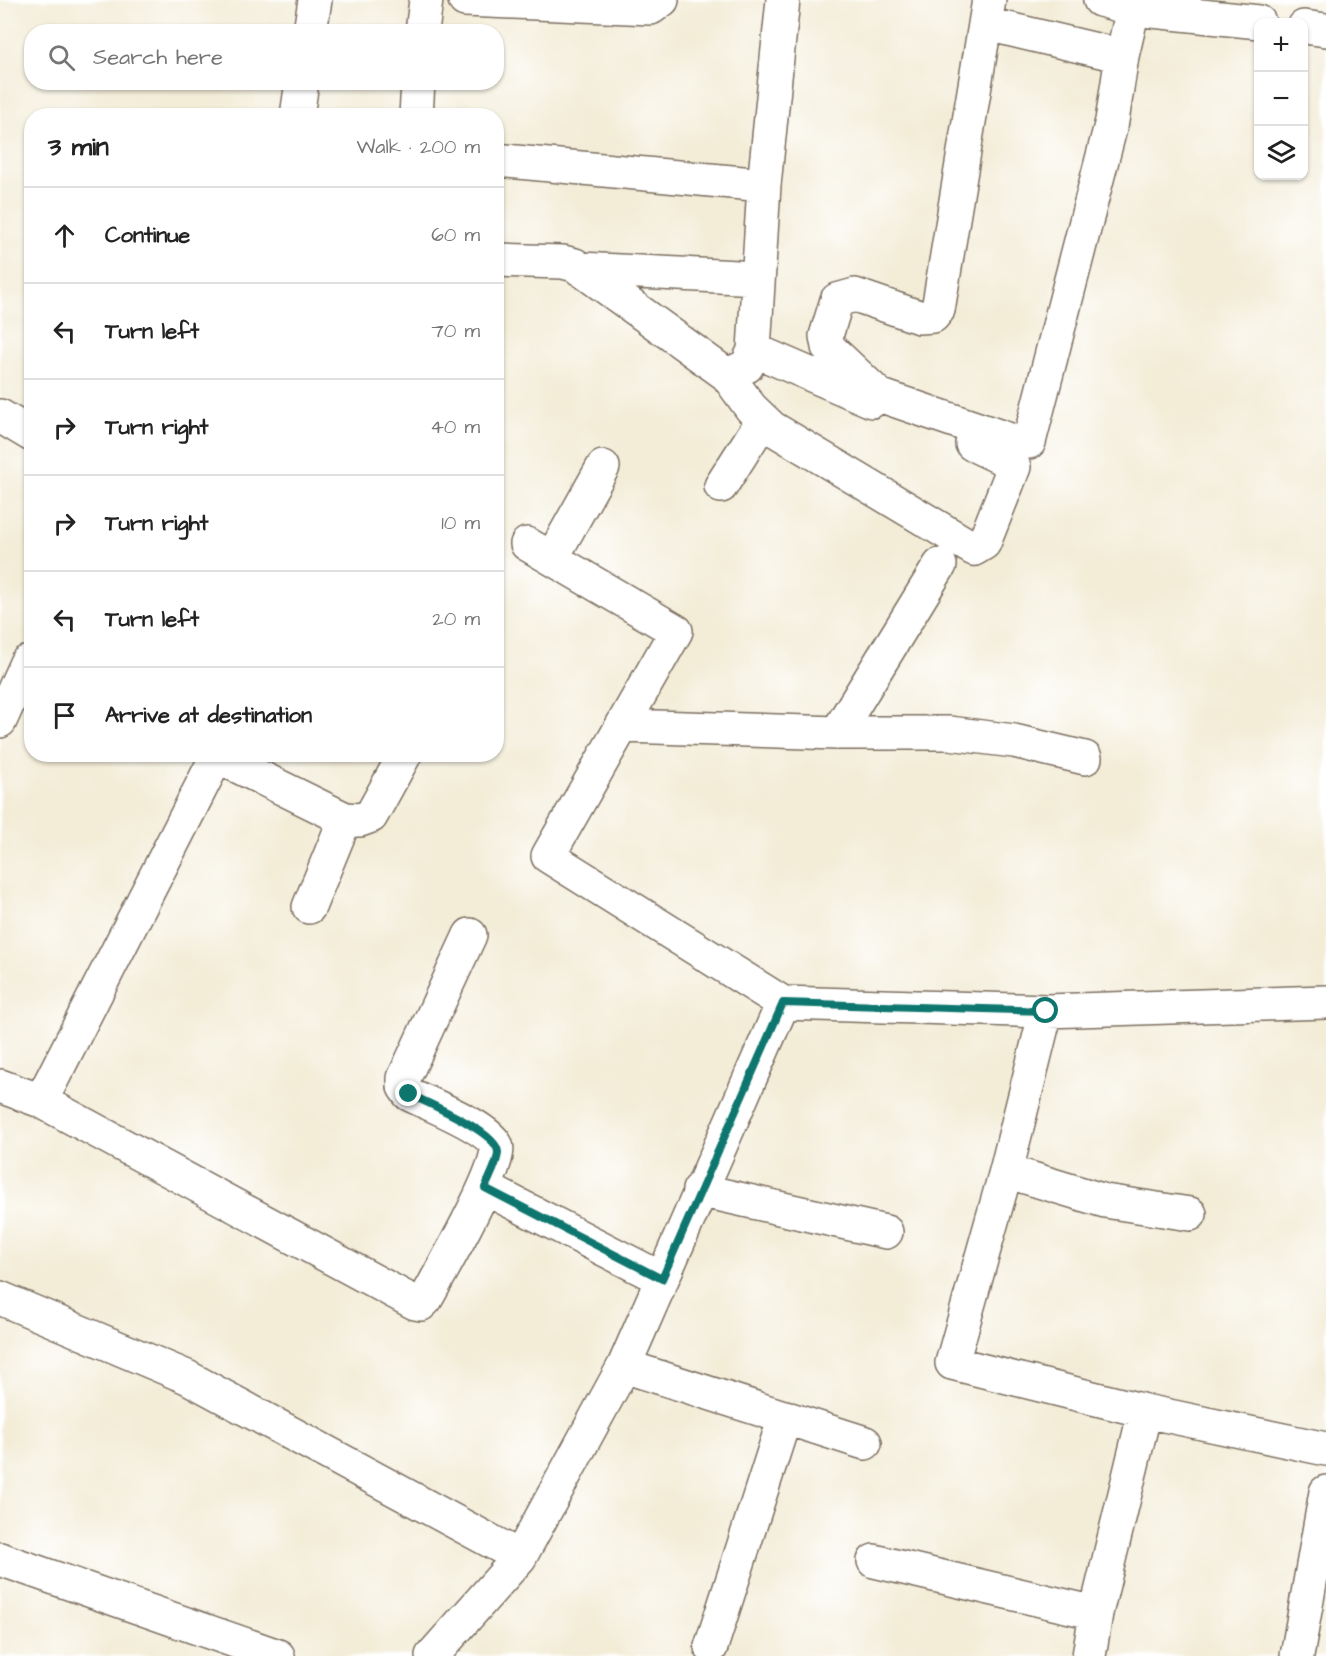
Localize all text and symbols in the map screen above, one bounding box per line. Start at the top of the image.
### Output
map controls [1254,18,1308,180]
button: + [1254,18,1308,72]
search box [24,24,504,90]
icon: search [45,41,78,74]
text: Search here [93,42,223,73]
button: − [1254,72,1308,126]
button: layers [1254,126,1308,180]
text: 3 min [48,129,109,165]
text: Walk · 200 m [357,133,480,161]
icon: ahead [48,219,81,252]
text: Continue [105,220,190,251]
text: 60 m [431,221,480,249]
icon: left [48,315,81,348]
text: Turn left [105,316,199,347]
text: 70 m [432,317,480,345]
icon: right [48,411,81,444]
text: Turn right [105,412,208,443]
text: 40 m [430,413,480,441]
icon: right [48,507,81,540]
text: Turn right [105,508,208,539]
text: 10 m [441,509,480,537]
icon: left [48,603,81,636]
text: Turn left [105,604,199,635]
text: 20 m [432,605,480,633]
icon: arrive [48,699,81,732]
text: Arrive at destination [105,700,312,731]
route start [1032,997,1058,1023]
route end [395,1080,421,1106]

